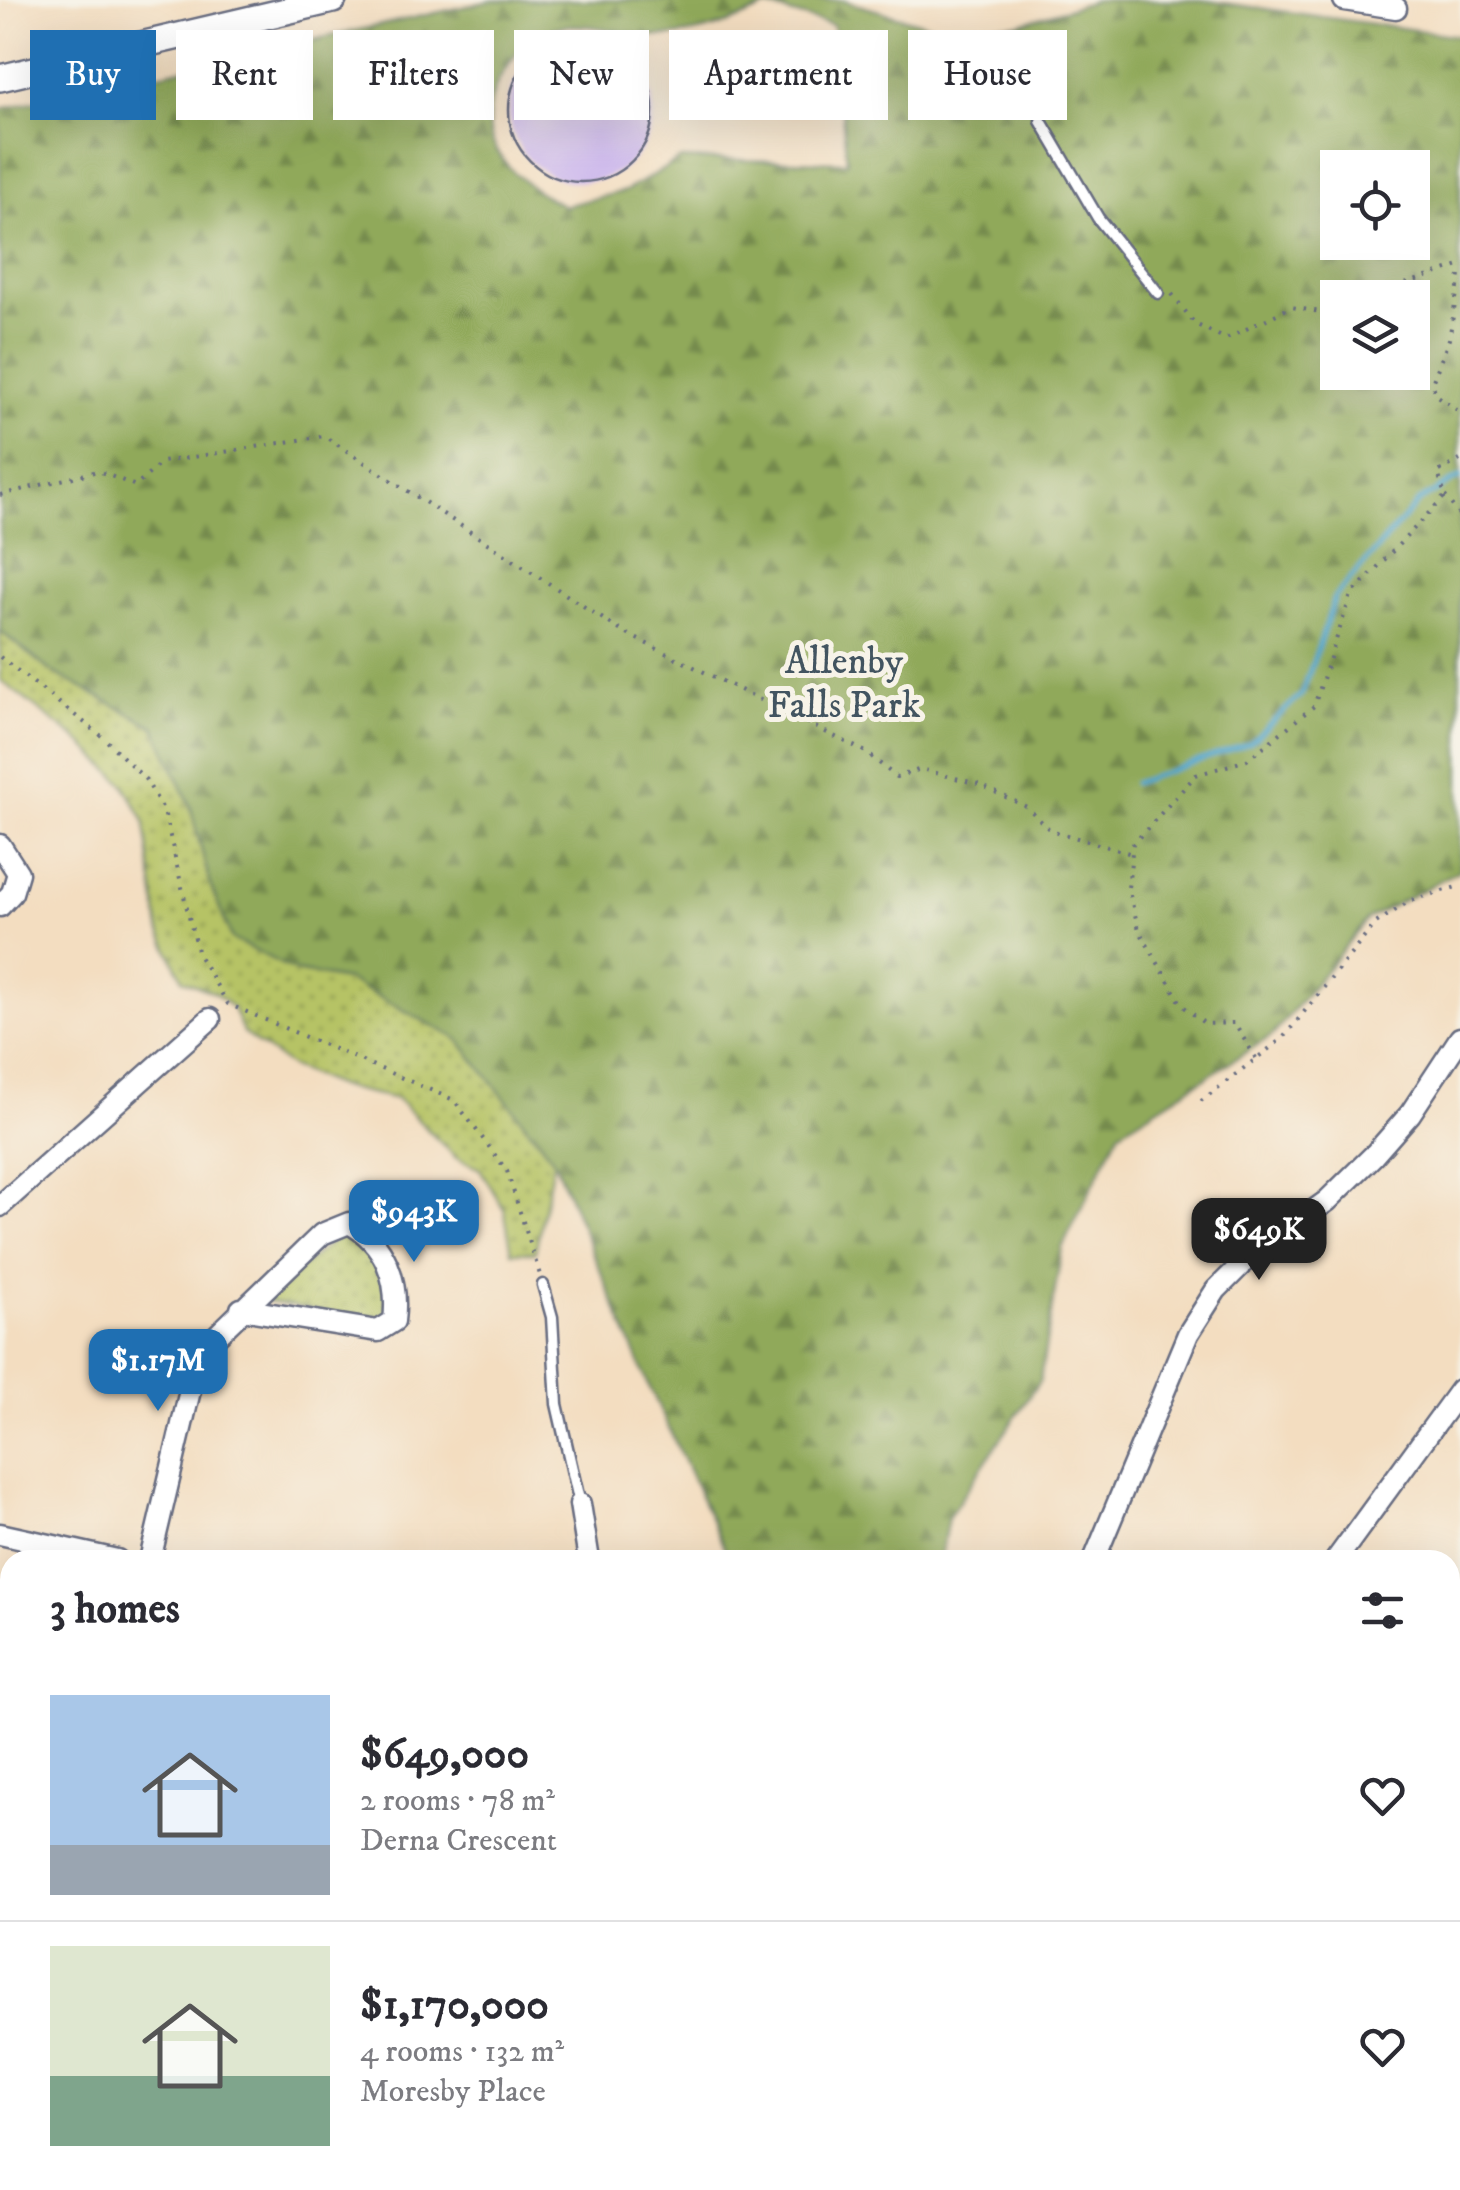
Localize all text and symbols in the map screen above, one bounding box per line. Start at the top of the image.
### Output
chip: Buy [30,30,156,120]
chip: Rent [176,30,313,120]
chip: Filters [333,30,494,120]
chip: New [514,30,649,120]
chip: Apartment [669,30,888,120]
chip: House [908,30,1067,120]
map controls [1320,150,1430,390]
button: locate [1320,150,1430,260]
button: layers [1320,280,1430,390]
park label: Allenby Falls Park [768,638,921,730]
pin: $943K [344,1180,484,1265]
text: $943K [371,1192,457,1232]
pin: $649K [1189,1198,1329,1283]
text: $649K [1214,1210,1304,1250]
pin: $1.17M [77,1329,239,1414]
text: $1.17M [111,1341,205,1381]
icon: filters [1355,1583,1410,1638]
text: 3 homes [50,1584,180,1636]
text: $649,000 [360,1729,529,1781]
icon: home [130,1735,250,1855]
icon: heart [1355,1768,1410,1823]
text: 2 rooms · 78 m² [360,1781,555,1821]
text: Derna Crescent [360,1821,557,1861]
text: $1,170,000 [360,1980,549,2032]
icon: home [130,1986,250,2106]
icon: heart [1355,2019,1410,2074]
text: 4 rooms · 132 m² [360,2032,564,2072]
text: Moresby Place [360,2072,546,2112]

